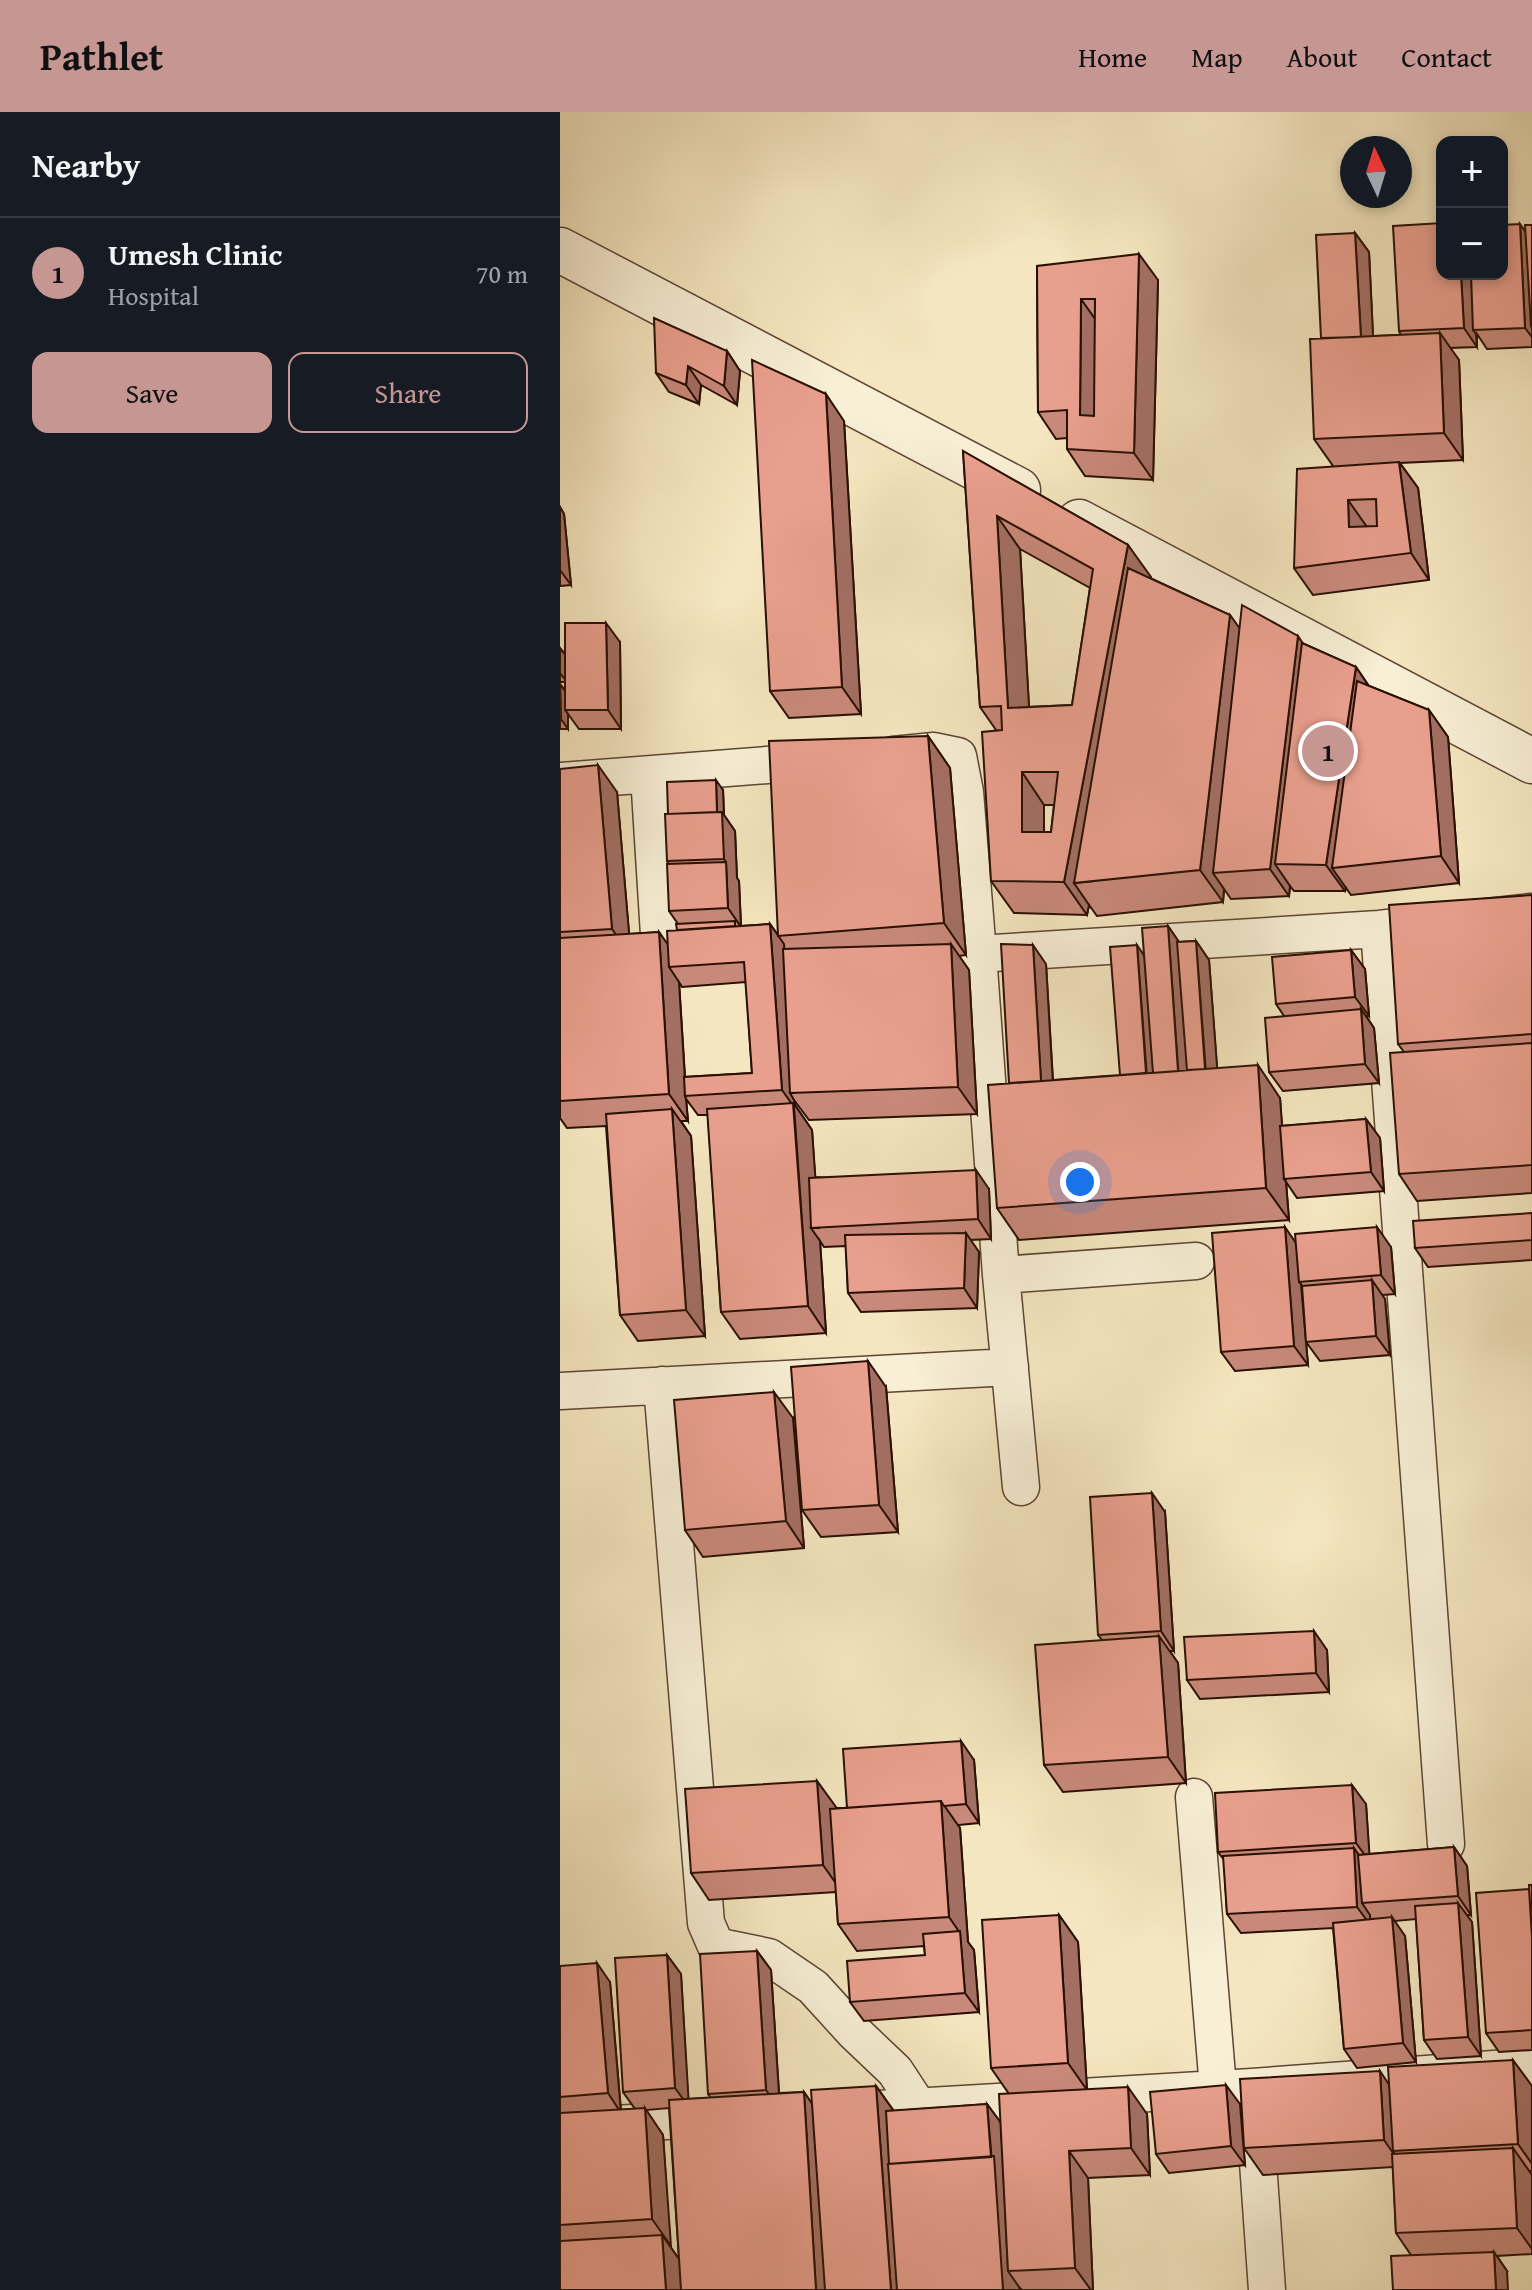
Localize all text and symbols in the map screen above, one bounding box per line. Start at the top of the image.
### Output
text: Pathlet [40,28,163,84]
text: Home [1078,36,1147,77]
text: Map [1191,36,1243,77]
text: About [1287,36,1357,77]
text: Contact [1401,36,1492,77]
north arrow [1340,136,1412,208]
map controls [1436,136,1508,280]
button: + [1436,136,1508,208]
text: Nearby [32,140,141,189]
button: − [1436,208,1508,280]
text: Umesh Clinic [108,232,282,276]
text: 1 [51,254,65,293]
text: 70 m [476,254,528,293]
text: Hospital [108,276,199,315]
button: Save [32,352,272,433]
button: Share [288,352,528,433]
pin: 1 [1302,721,1354,781]
your location [1060,1162,1100,1202]

